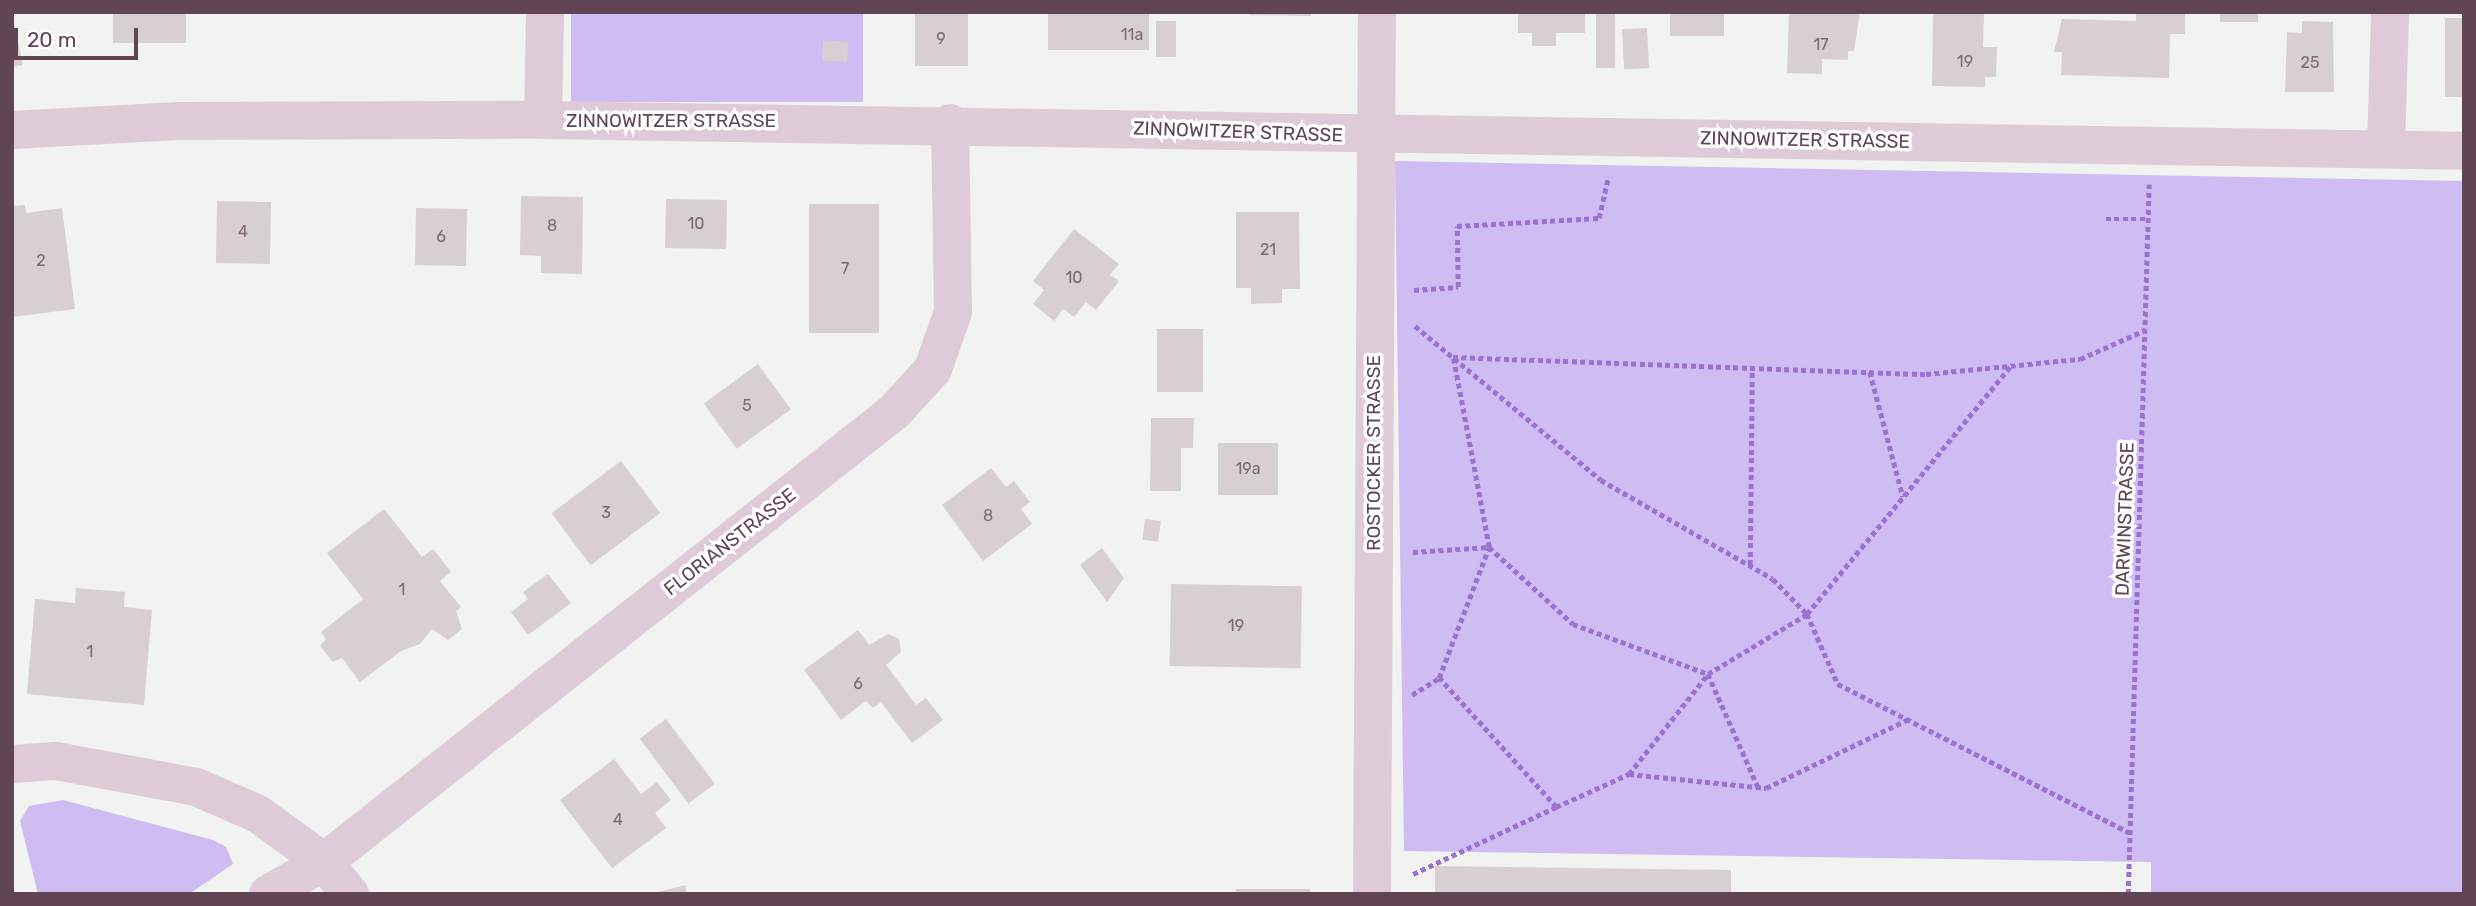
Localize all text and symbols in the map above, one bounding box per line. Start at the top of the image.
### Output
scale bar [18,14,142,58]
house number: 11a [1121,25,1143,45]
text: 20 m [27,27,76,52]
house number: 9 [936,29,946,49]
house number: 17 [1813,35,1829,55]
house number: 19 [1957,52,1973,72]
house number: 25 [2301,53,2319,73]
street label: ZINNOWITZER STRASSE [566,110,776,132]
street label: ZINNOWITZER STRASSE [1133,117,1343,147]
street label: ZINNOWITZER STRASSE [1700,127,1910,153]
house number: 10 [687,214,705,234]
house number: 8 [547,216,557,236]
house number: 4 [238,222,248,242]
house number: 6 [436,227,446,247]
house number: 21 [1260,240,1276,260]
house number: 2 [36,251,46,271]
house number: 7 [841,259,849,279]
house number: 10 [1065,268,1083,288]
street label: ROSTOCKER STRASSE [1363,355,1385,551]
house number: 5 [742,396,752,416]
street label: DARWINSTRASSE [2111,442,2139,596]
house number: 19a [1235,459,1261,479]
street label: FLORIANSTRASSE [660,484,800,600]
house number: 3 [601,503,611,523]
house number: 8 [983,506,993,526]
house number: 1 [399,580,405,600]
house number: 19 [1228,616,1244,636]
house number: 1 [87,642,93,662]
house number: 6 [853,674,863,694]
house number: 4 [613,810,623,830]

